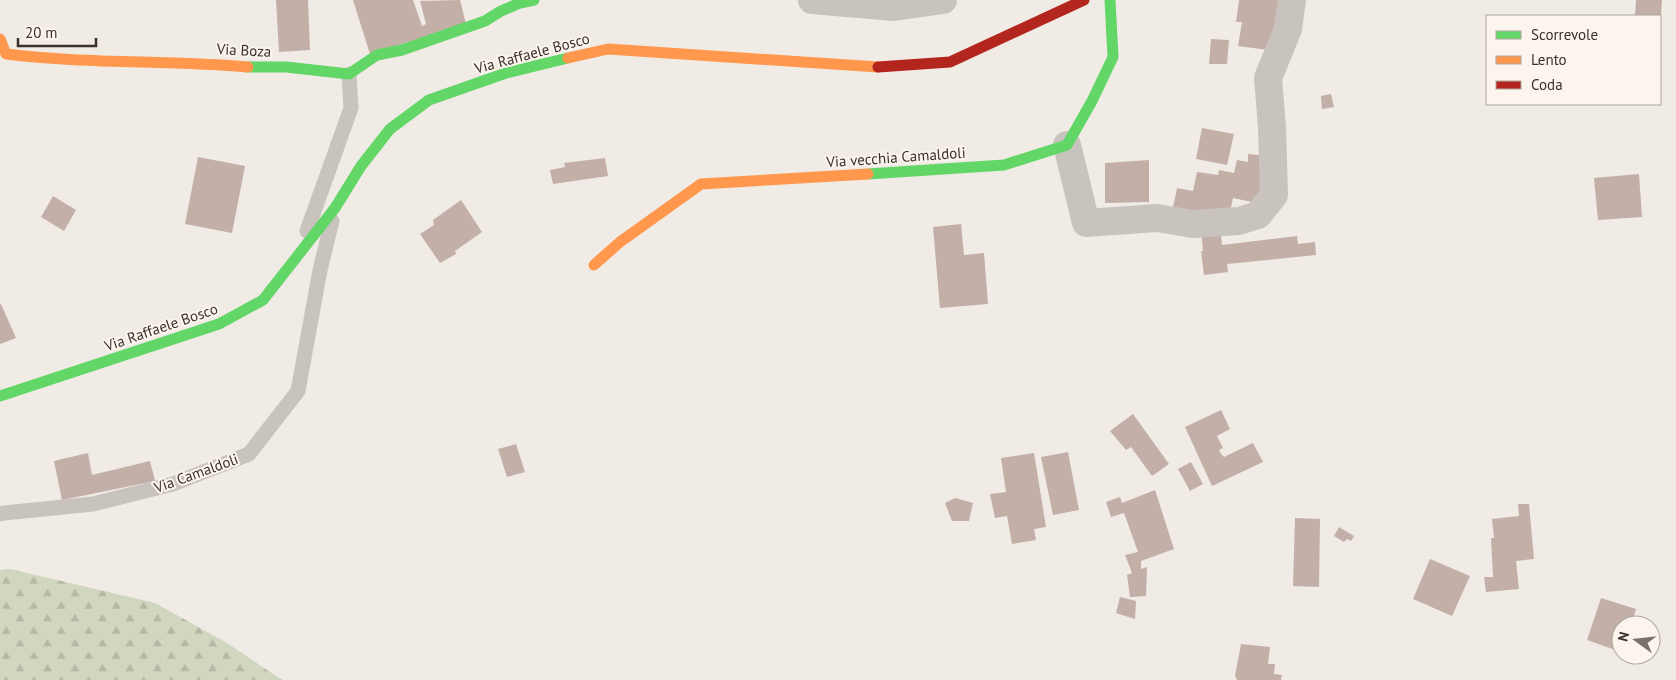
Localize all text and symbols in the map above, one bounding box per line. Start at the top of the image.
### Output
scale bar [18,15,95,47]
legend [1486,15,1661,105]
text: 20 m [25,23,58,42]
text: Scorrevole [1531,25,1598,44]
street label: Via Raffaele Bosco [471,28,592,78]
street label: Via Boza [215,39,272,61]
text: Lento [1531,50,1567,69]
text: Coda [1531,75,1563,94]
street label: Via vecchia Camaldoli [825,143,966,171]
street label: Via Raffaele Bosco [101,299,220,356]
street label: Via Camaldoli [150,449,241,497]
north arrow [1611,615,1661,665]
text: N [1614,630,1633,643]

